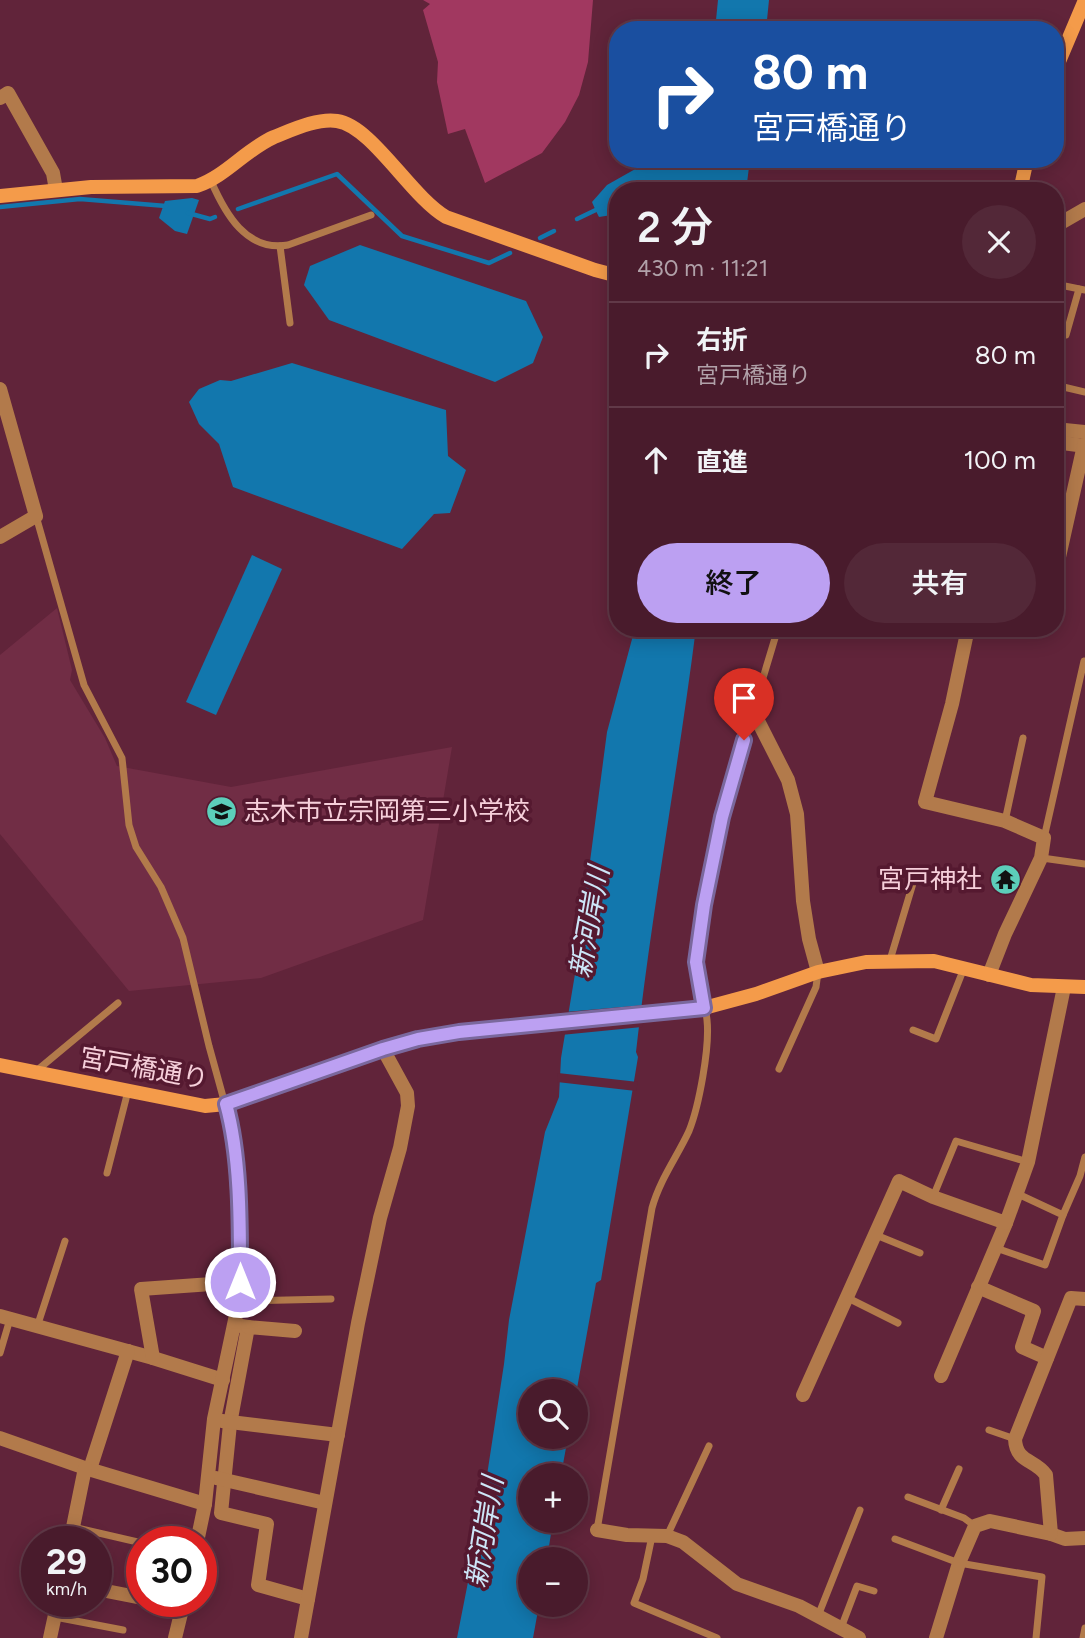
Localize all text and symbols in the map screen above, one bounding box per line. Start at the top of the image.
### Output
text: 80 m [752,42,868,101]
icon: right [637,49,728,140]
text: 宮戸橋通り [752,109,912,147]
text: 2 分 [637,202,713,253]
button: close [962,205,1036,279]
text: 430 m · 11:21 [637,254,768,282]
text: 右折 [696,324,748,356]
icon: right [637,336,675,374]
text: 80 m [975,339,1036,371]
text: 宮戸橋通り [696,361,811,389]
icon: ahead [637,441,675,479]
text: 100 m [963,444,1036,476]
text: 直進 [696,446,748,478]
button: 終了 [637,543,830,623]
button: 共有 [844,543,1036,623]
pin [714,668,774,740]
icon: arrive [725,679,763,717]
school or university icon: 志木市立宗岡第三小学校 [204,794,238,828]
place label: 志木市立宗岡第三小学校 [244,795,530,827]
water label: 新河岸川 [563,861,616,980]
temple icon: 宮戸神社 [988,862,1022,896]
place label: 宮戸神社 [878,863,982,895]
street label: 宮戸橋通り [77,1041,211,1095]
position arrow [203,1245,277,1319]
map controls [518,1379,588,1617]
button: search [518,1379,588,1449]
button: + [518,1463,588,1533]
water label: 新河岸川 [458,1471,510,1590]
speed limit sign: 30 [126,1526,217,1617]
text: 29 [46,1541,87,1583]
button: − [518,1547,588,1617]
text: km/h [46,1578,87,1600]

